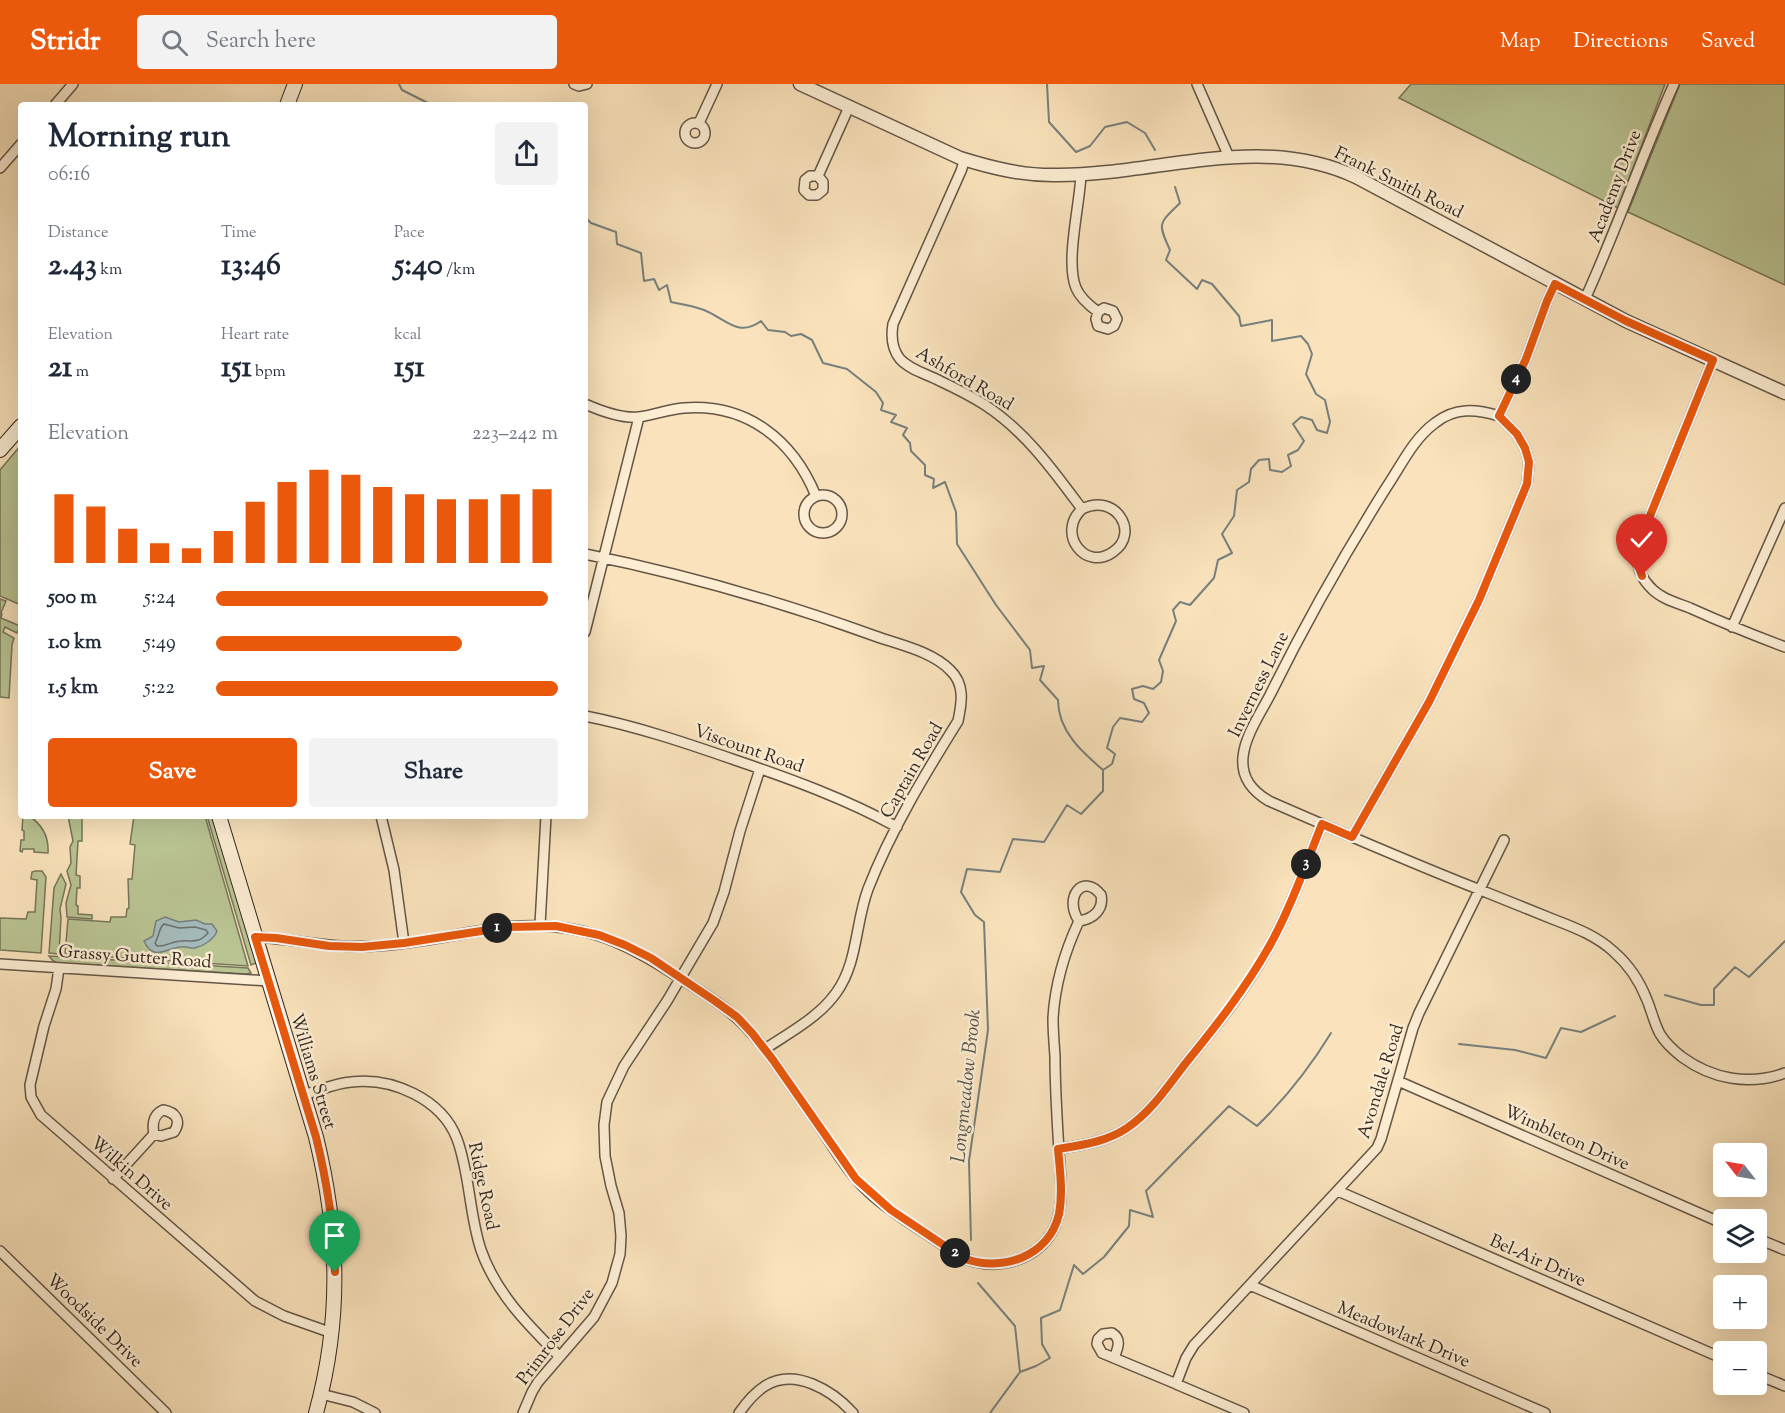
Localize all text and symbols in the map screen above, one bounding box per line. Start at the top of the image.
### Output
search box [137,15,557,69]
text: Stridr [30,22,101,62]
icon: search [158,26,191,59]
text: Search here [206,26,316,58]
text: Map [1500,27,1540,57]
text: Directions [1573,27,1668,57]
text: Saved [1701,27,1755,57]
text: Morning run [48,114,230,162]
button: share [495,122,558,185]
street label: Academy Drive [1582,127,1649,247]
street label: Frank Smith Road [1329,141,1467,226]
text: 06:16 [48,161,90,190]
text: Distance [48,222,108,245]
text: Time [221,222,257,245]
text: Pace [394,222,425,245]
text: 2.43 [48,245,97,288]
text: 13:46 [221,245,281,288]
text: 5:40 [394,245,443,288]
text: km [97,259,122,282]
text: /km [443,259,475,282]
text: Elevation [48,324,113,347]
text: Heart rate [221,324,289,347]
text: kcal [394,324,422,347]
street label: Ashford Road [910,341,1018,418]
text: 21 [48,347,72,390]
text: 151 [221,347,252,390]
text: 151 [394,347,425,390]
text: m [72,361,89,384]
text: bpm [252,361,286,384]
pin: 4 [1501,364,1531,394]
text: 4 [1512,367,1520,390]
text: Elevation [48,420,129,449]
text: 223–242 m [472,420,558,449]
pin [1616,514,1667,576]
icon: check [1625,523,1658,556]
text: 500 m [48,584,97,613]
text: 5:24 [144,584,175,613]
street label: Inverness Lane [1223,628,1297,742]
text: 1.0 km [48,629,102,658]
text: 5:49 [144,629,176,658]
text: 1.5 km [48,674,98,703]
text: 5:22 [144,674,175,703]
street label: Captain Road [875,718,951,824]
street label: Viscount Road [690,719,807,781]
button: Save [48,738,297,807]
button: Share [309,738,558,807]
pin: 3 [1291,849,1321,879]
text: 3 [1303,852,1309,875]
pin: 1 [482,913,512,943]
text: 1 [494,916,500,939]
street label: Grassy Gutter Road [57,940,212,976]
water label: Longmeadow Brook [945,1008,990,1165]
street label: Williams Street [282,1011,342,1133]
street label: Avondale Road [1352,1021,1412,1142]
street label: Wimbleton Drive [1499,1099,1633,1178]
street label: Wilkin Drive [84,1131,178,1218]
street label: Ridge Road [460,1140,504,1233]
north arrow [1713,1143,1767,1197]
map controls [1713,1143,1767,1395]
button: layers [1713,1209,1767,1263]
pin [309,1210,360,1272]
icon: arrive [318,1219,351,1252]
street label: Bel-Air Drive [1485,1229,1590,1295]
pin: 2 [940,1238,970,1268]
text: 2 [951,1241,959,1264]
street label: Woodside Drive [39,1268,148,1374]
button: + [1713,1275,1767,1329]
street label: Primrose Drive [511,1283,602,1391]
street label: Meadowlark Drive [1333,1296,1474,1376]
button: − [1713,1341,1767,1395]

